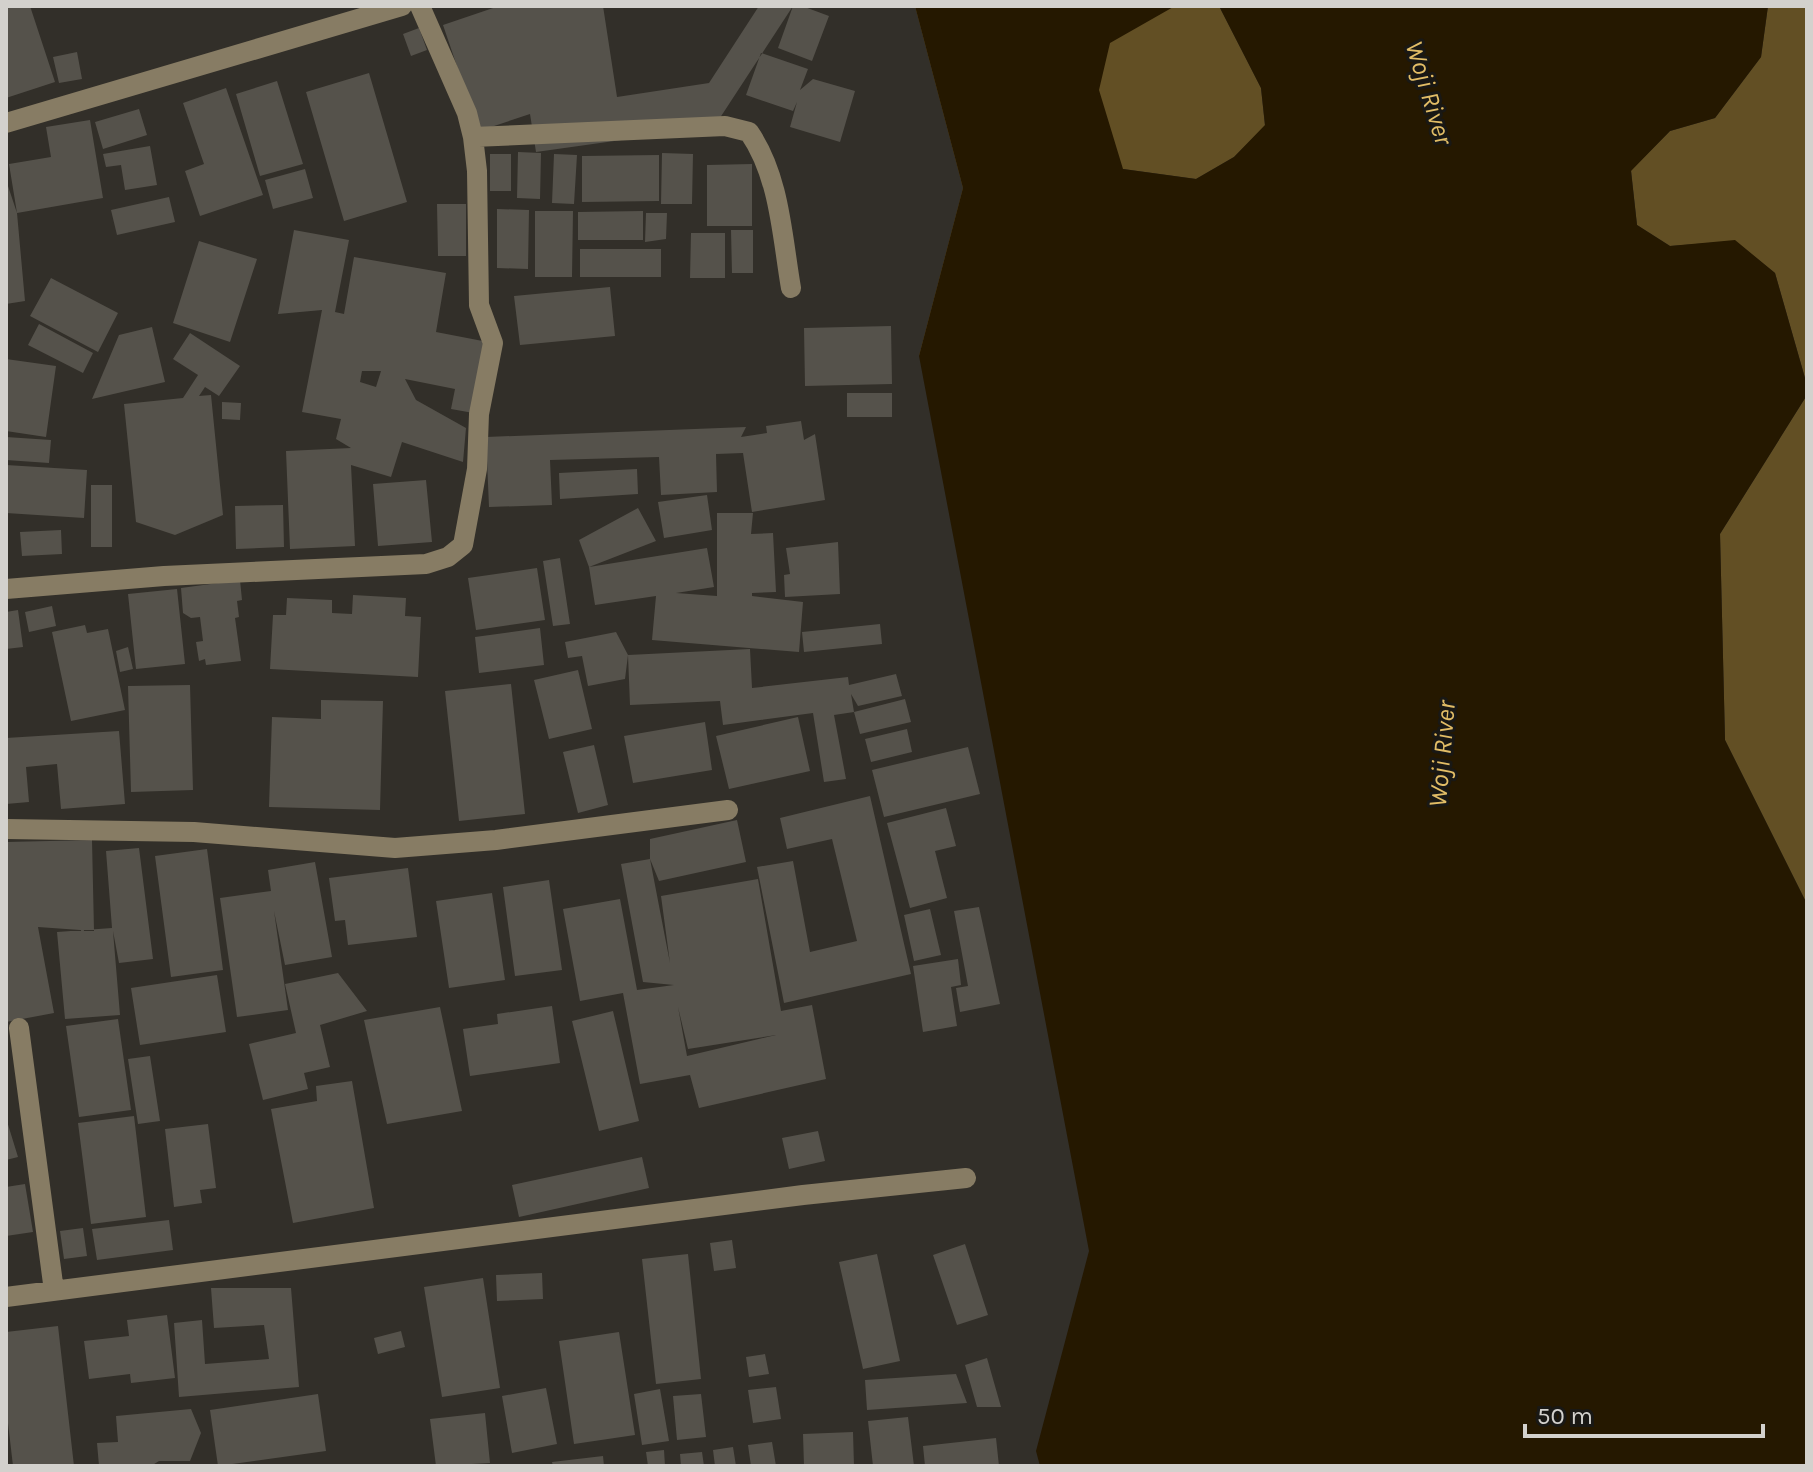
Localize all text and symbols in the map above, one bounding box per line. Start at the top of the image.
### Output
water label: Woji River [1399,37,1460,150]
water label: Woji River [1422,698,1462,809]
scale bar [1525,1388,1763,1438]
text: 50 m [1537,1402,1593,1430]

